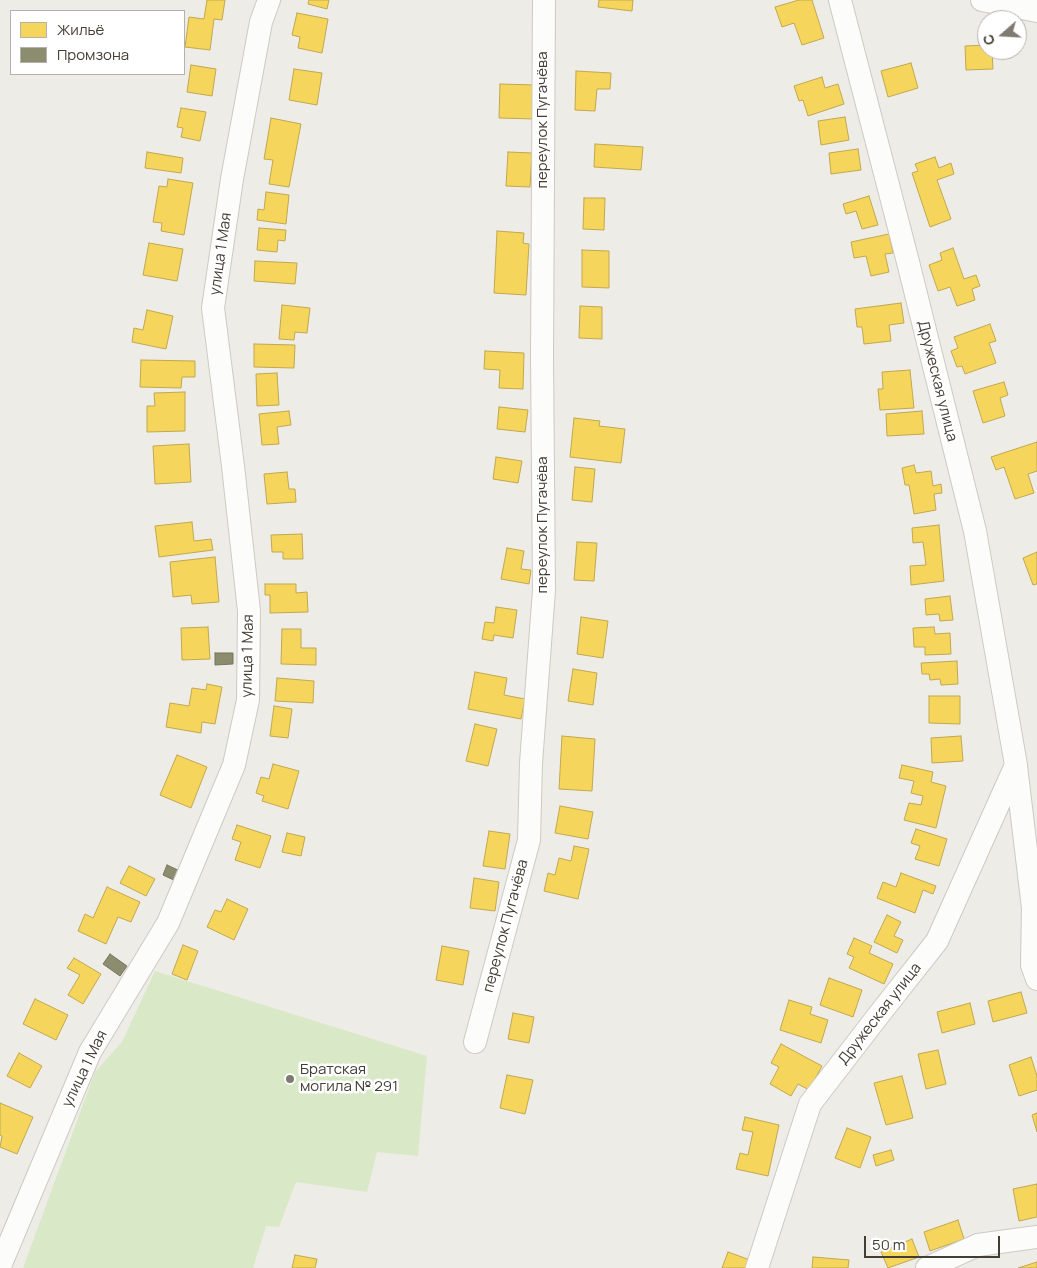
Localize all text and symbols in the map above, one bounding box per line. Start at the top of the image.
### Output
legend [10,10,185,75]
north arrow [977,10,1027,60]
text: Жильё [57,19,104,40]
text: С [978,32,999,48]
text: Промзона [57,44,129,65]
street label: переулок Пугачёва [534,52,552,188]
street label: улица 1 Мая [206,211,236,297]
street label: Дружеская улица [913,319,961,443]
street label: переулок Пугачёва [534,457,552,593]
street label: улица 1 Мая [238,614,258,698]
street label: переулок Пугачёва [480,858,532,994]
street label: Дружеская улица [835,960,925,1068]
street label: улица 1 Мая [59,1028,111,1110]
place label: Братская могила № 291 [300,1061,398,1096]
marker: Братская могила № 291 [284,1073,296,1085]
scale bar [867,1226,1003,1258]
text: 50 m [872,1234,906,1255]

